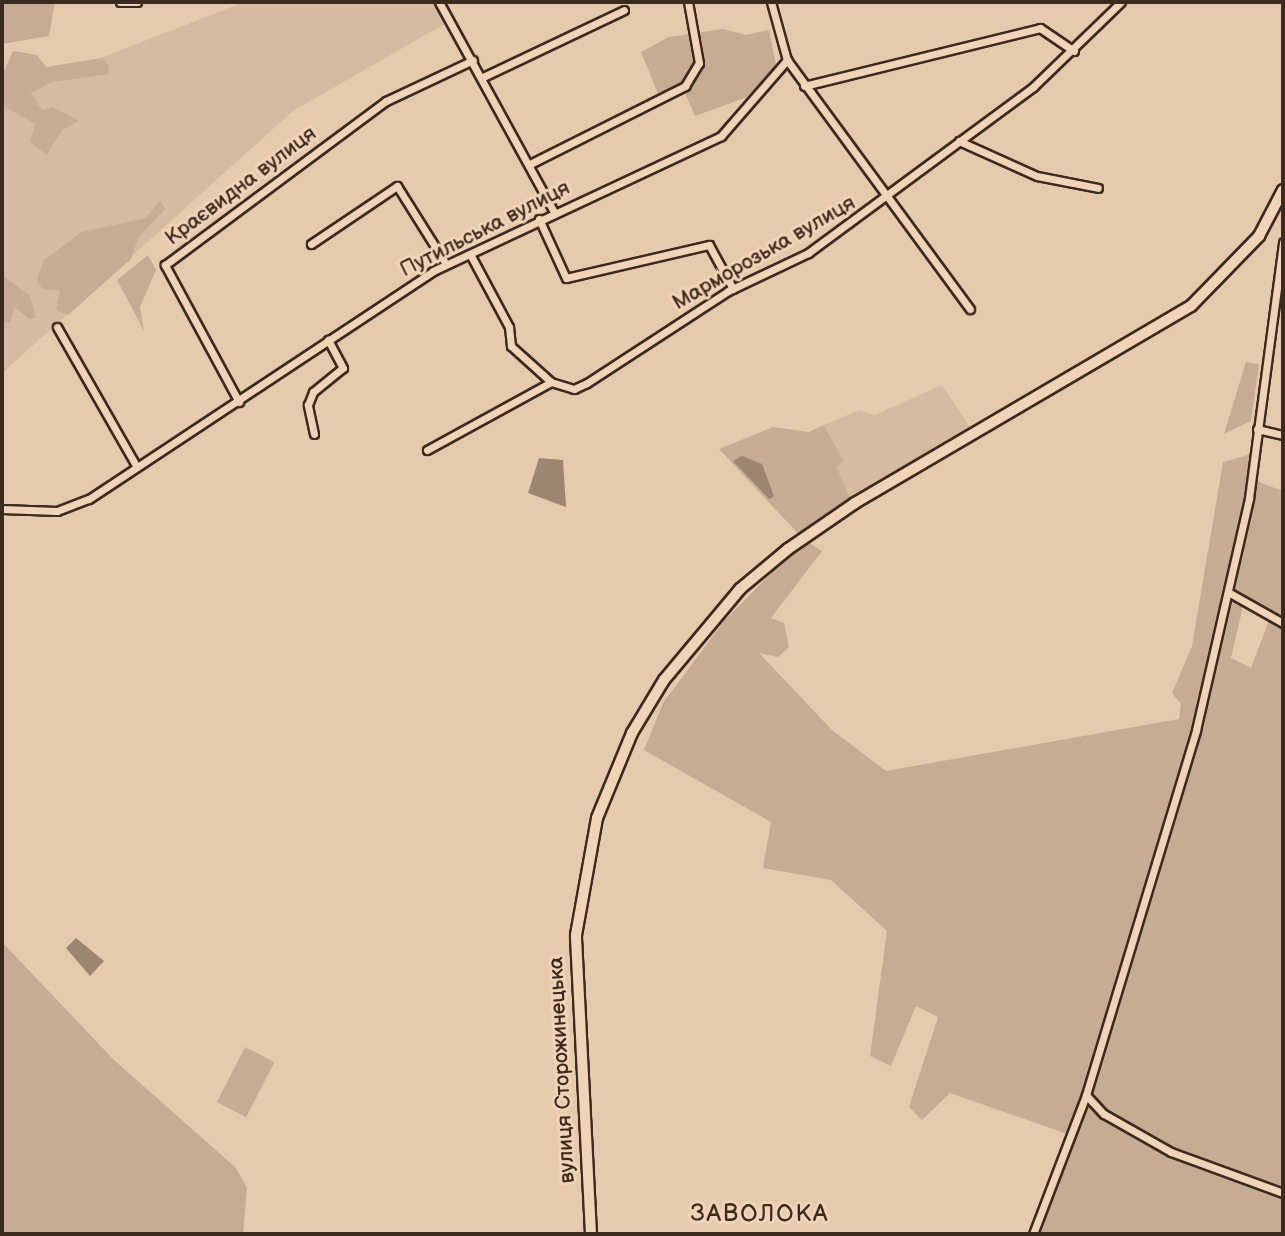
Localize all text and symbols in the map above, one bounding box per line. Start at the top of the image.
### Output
street label: Краєвидна вулиця [161,121,321,251]
street label: Путильська вулиця [396,175,574,283]
street label: Марморозька вулиця [668,190,860,316]
street label: вулиця Сторожинецька [543,956,581,1184]
district label: ЗАВОЛОКА [691,1200,829,1228]

